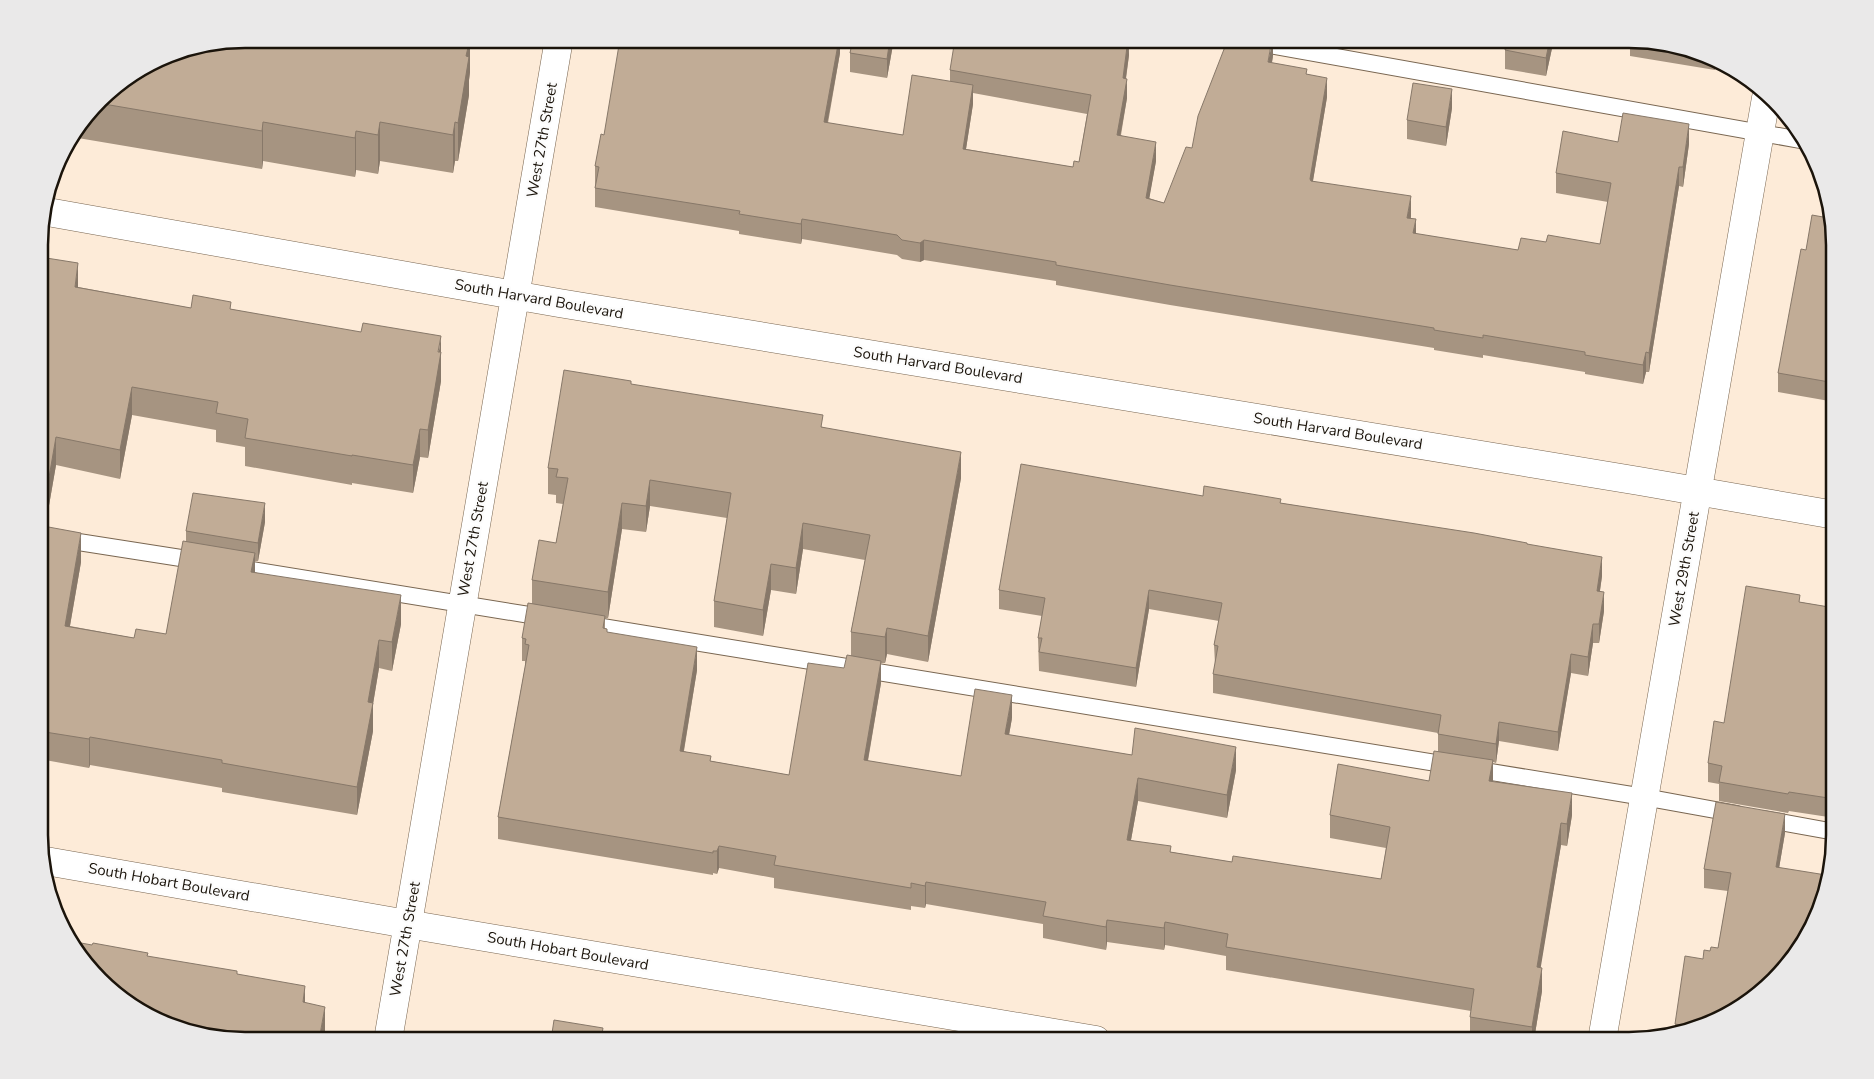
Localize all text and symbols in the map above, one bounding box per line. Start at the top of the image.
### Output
street label: West 27th Street [522,80,562,199]
street label: South Harvard Boulevard [453,274,625,324]
street label: South Harvard Boulevard [852,342,1024,388]
street label: South Harvard Boulevard [1252,408,1424,454]
street label: West 27th Street [453,479,493,598]
street label: West 29th Street [1664,509,1704,628]
street label: South Hobart Boulevard [87,858,251,906]
street label: West 27th Street [385,879,425,998]
street label: South Hobart Boulevard [486,927,650,975]

